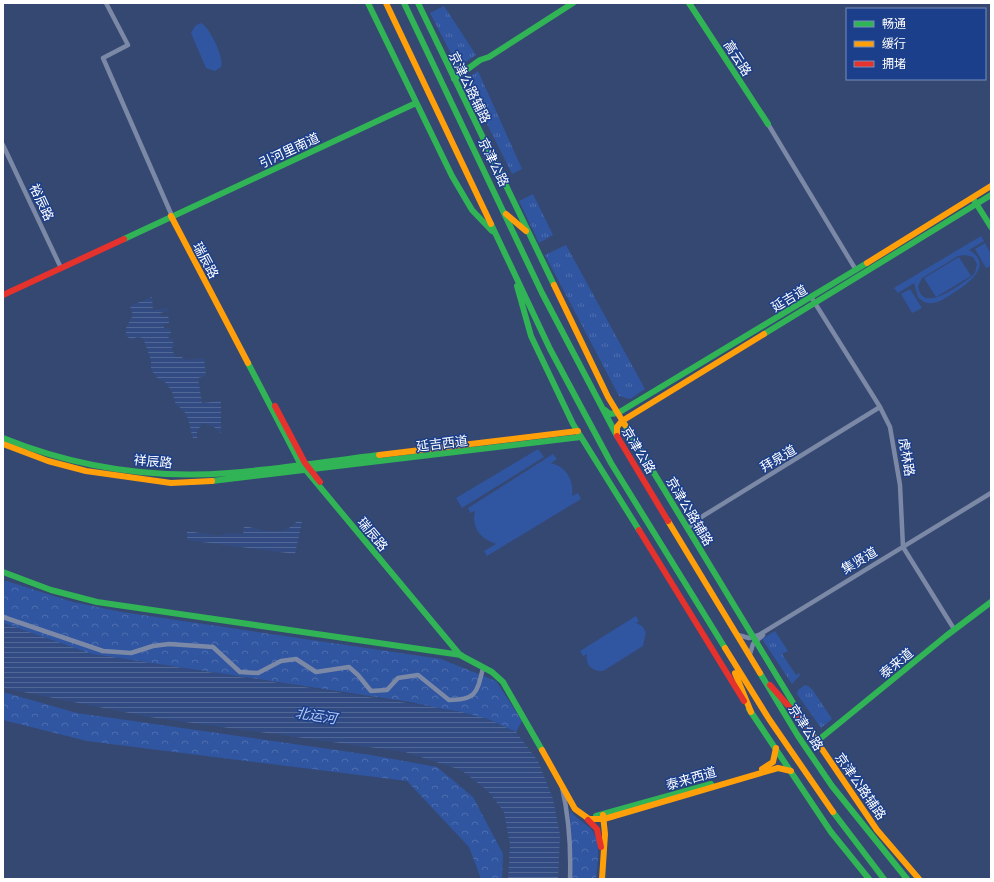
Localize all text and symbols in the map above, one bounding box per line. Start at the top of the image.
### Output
legend [846,8,986,80]
text: 畅通 [882,16,906,31]
text: 缓行 [882,36,906,51]
street label: 高云路 [721,37,755,79]
street label: 京津公路辅路 [446,48,494,126]
text: 拥堵 [882,56,906,71]
street label: 引河里南道 [256,129,322,171]
street label: 京津公路 [475,135,513,189]
street label: 裕辰路 [27,181,57,223]
street label: 瑞辰路 [190,239,222,281]
street label: 延吉道 [768,281,810,315]
street label: 京津公路 [619,424,659,476]
street label: 延吉西道 [415,432,469,454]
street label: 虎林路 [896,436,918,478]
street label: 拜泉道 [757,441,799,475]
street label: 祥辰路 [133,451,173,471]
street label: 京津公路辅路 [663,473,717,549]
street label: 瑞辰路 [354,514,392,554]
street label: 集贤道 [838,543,880,577]
street label: 泰来道 [876,644,916,682]
street label: 京津公路 [785,701,827,753]
water label: 北运河 [294,703,341,727]
street label: 京津公路辅路 [832,749,890,823]
street label: 泰来西道 [664,763,718,793]

